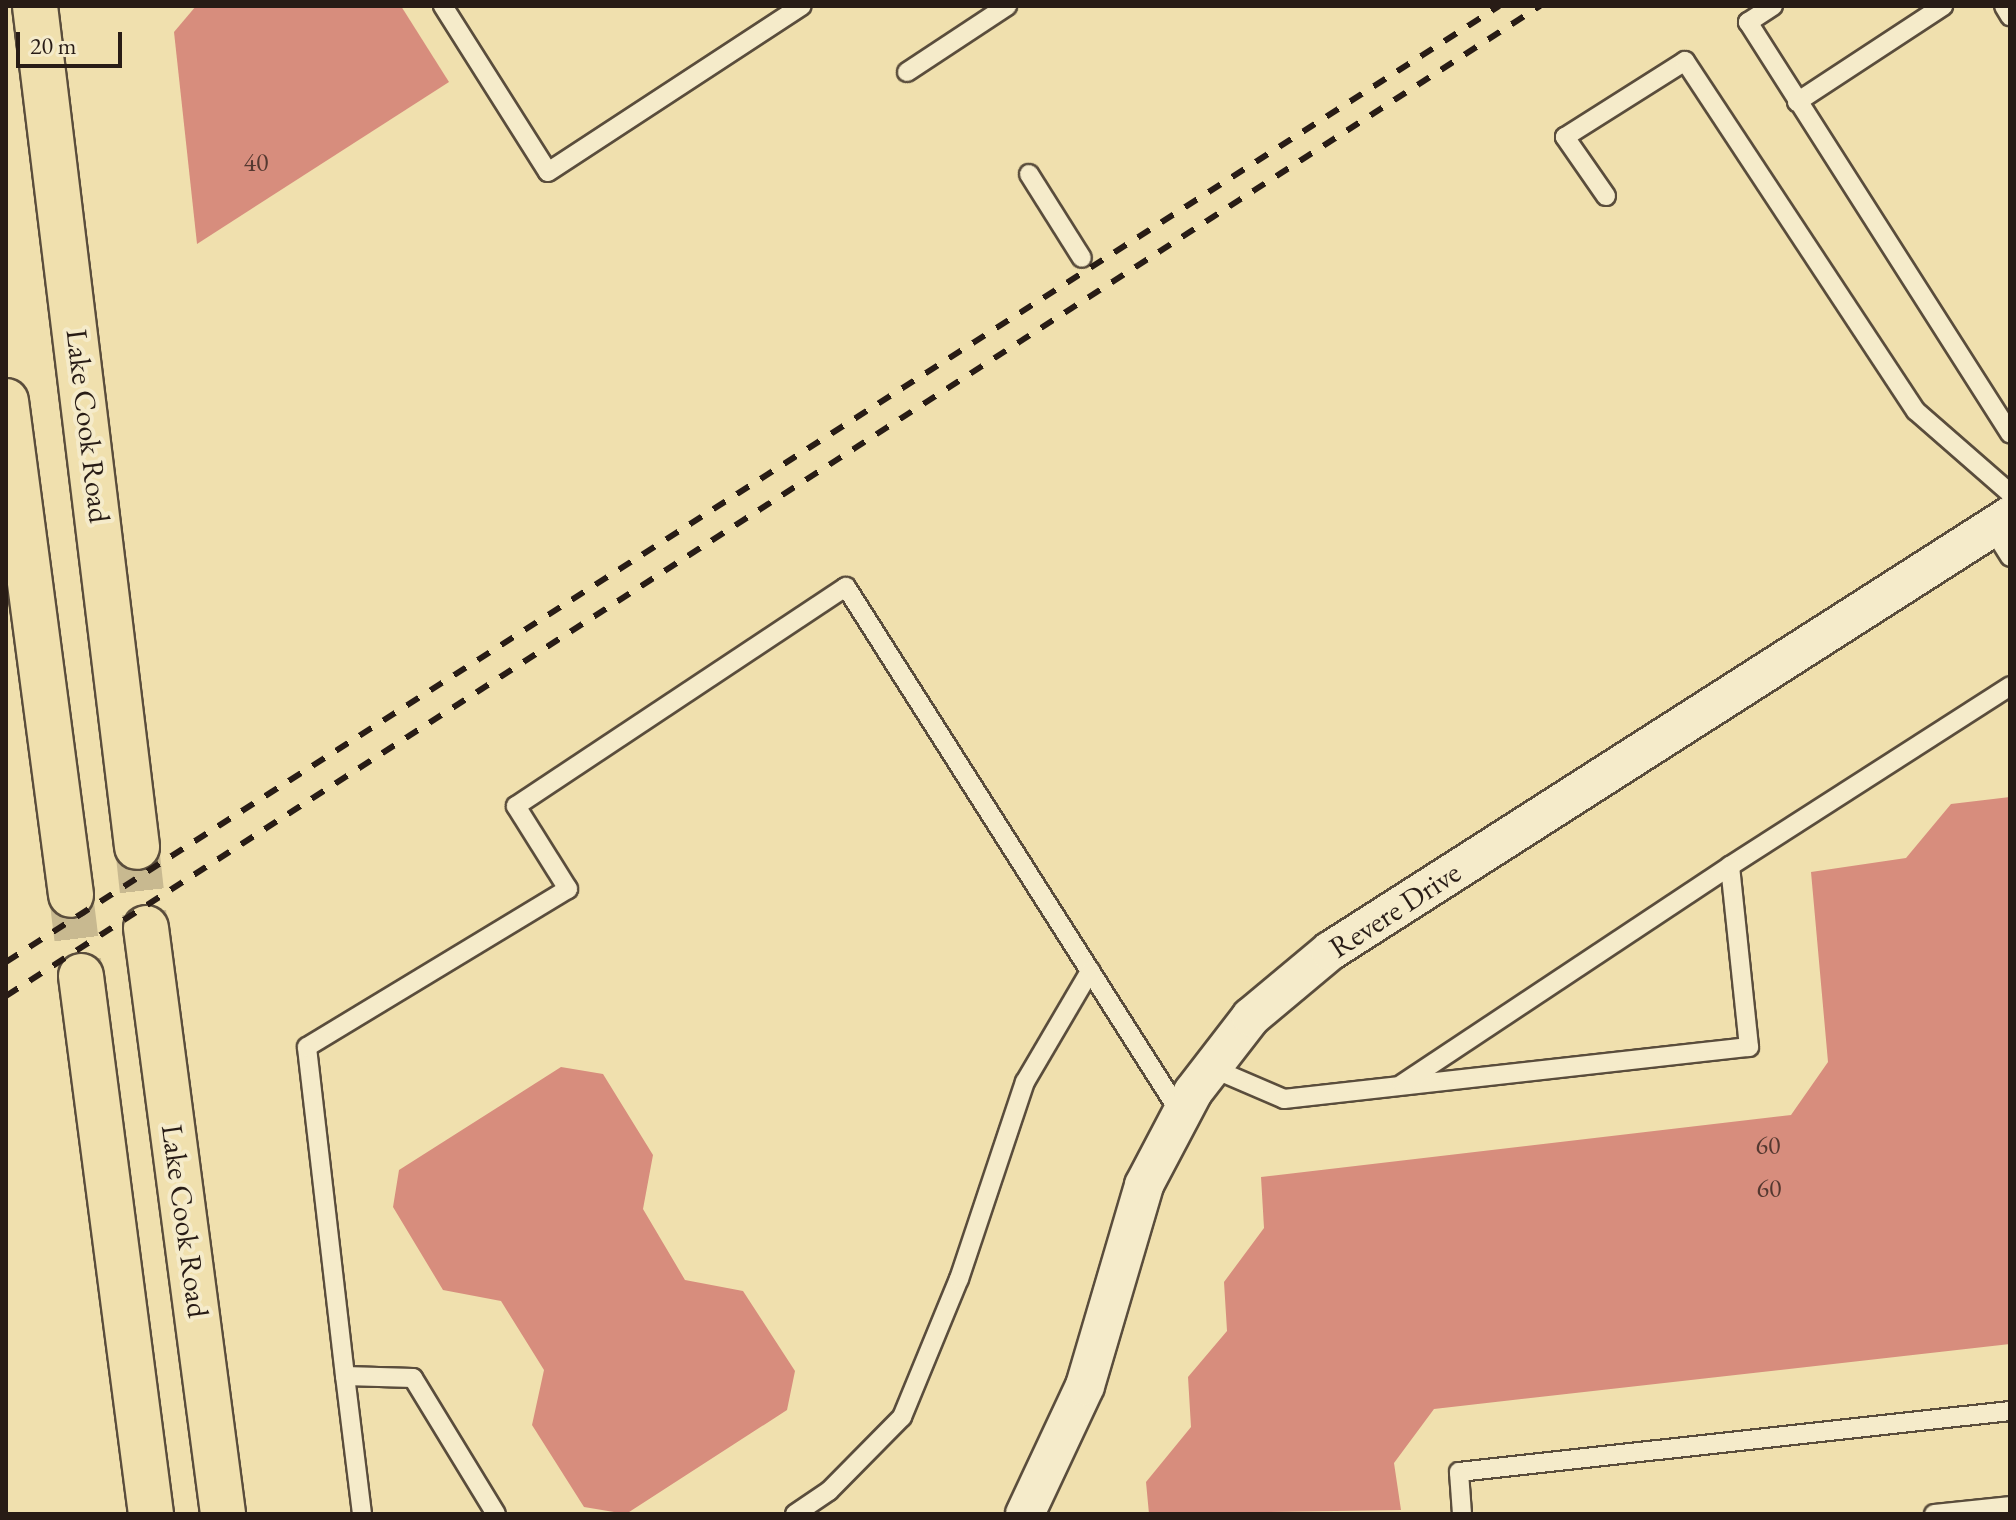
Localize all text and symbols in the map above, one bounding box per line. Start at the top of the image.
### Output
scale bar [20,16,126,66]
text: 20 m [30,30,77,61]
house number: 40 [244,147,268,179]
street label: Lake Cook Road [58,327,118,525]
street label: Revere Drive [1323,854,1467,966]
street label: Lake Cook Road [154,1122,216,1320]
house number: 60 [1756,1130,1780,1162]
house number: 60 [1757,1173,1781,1205]

